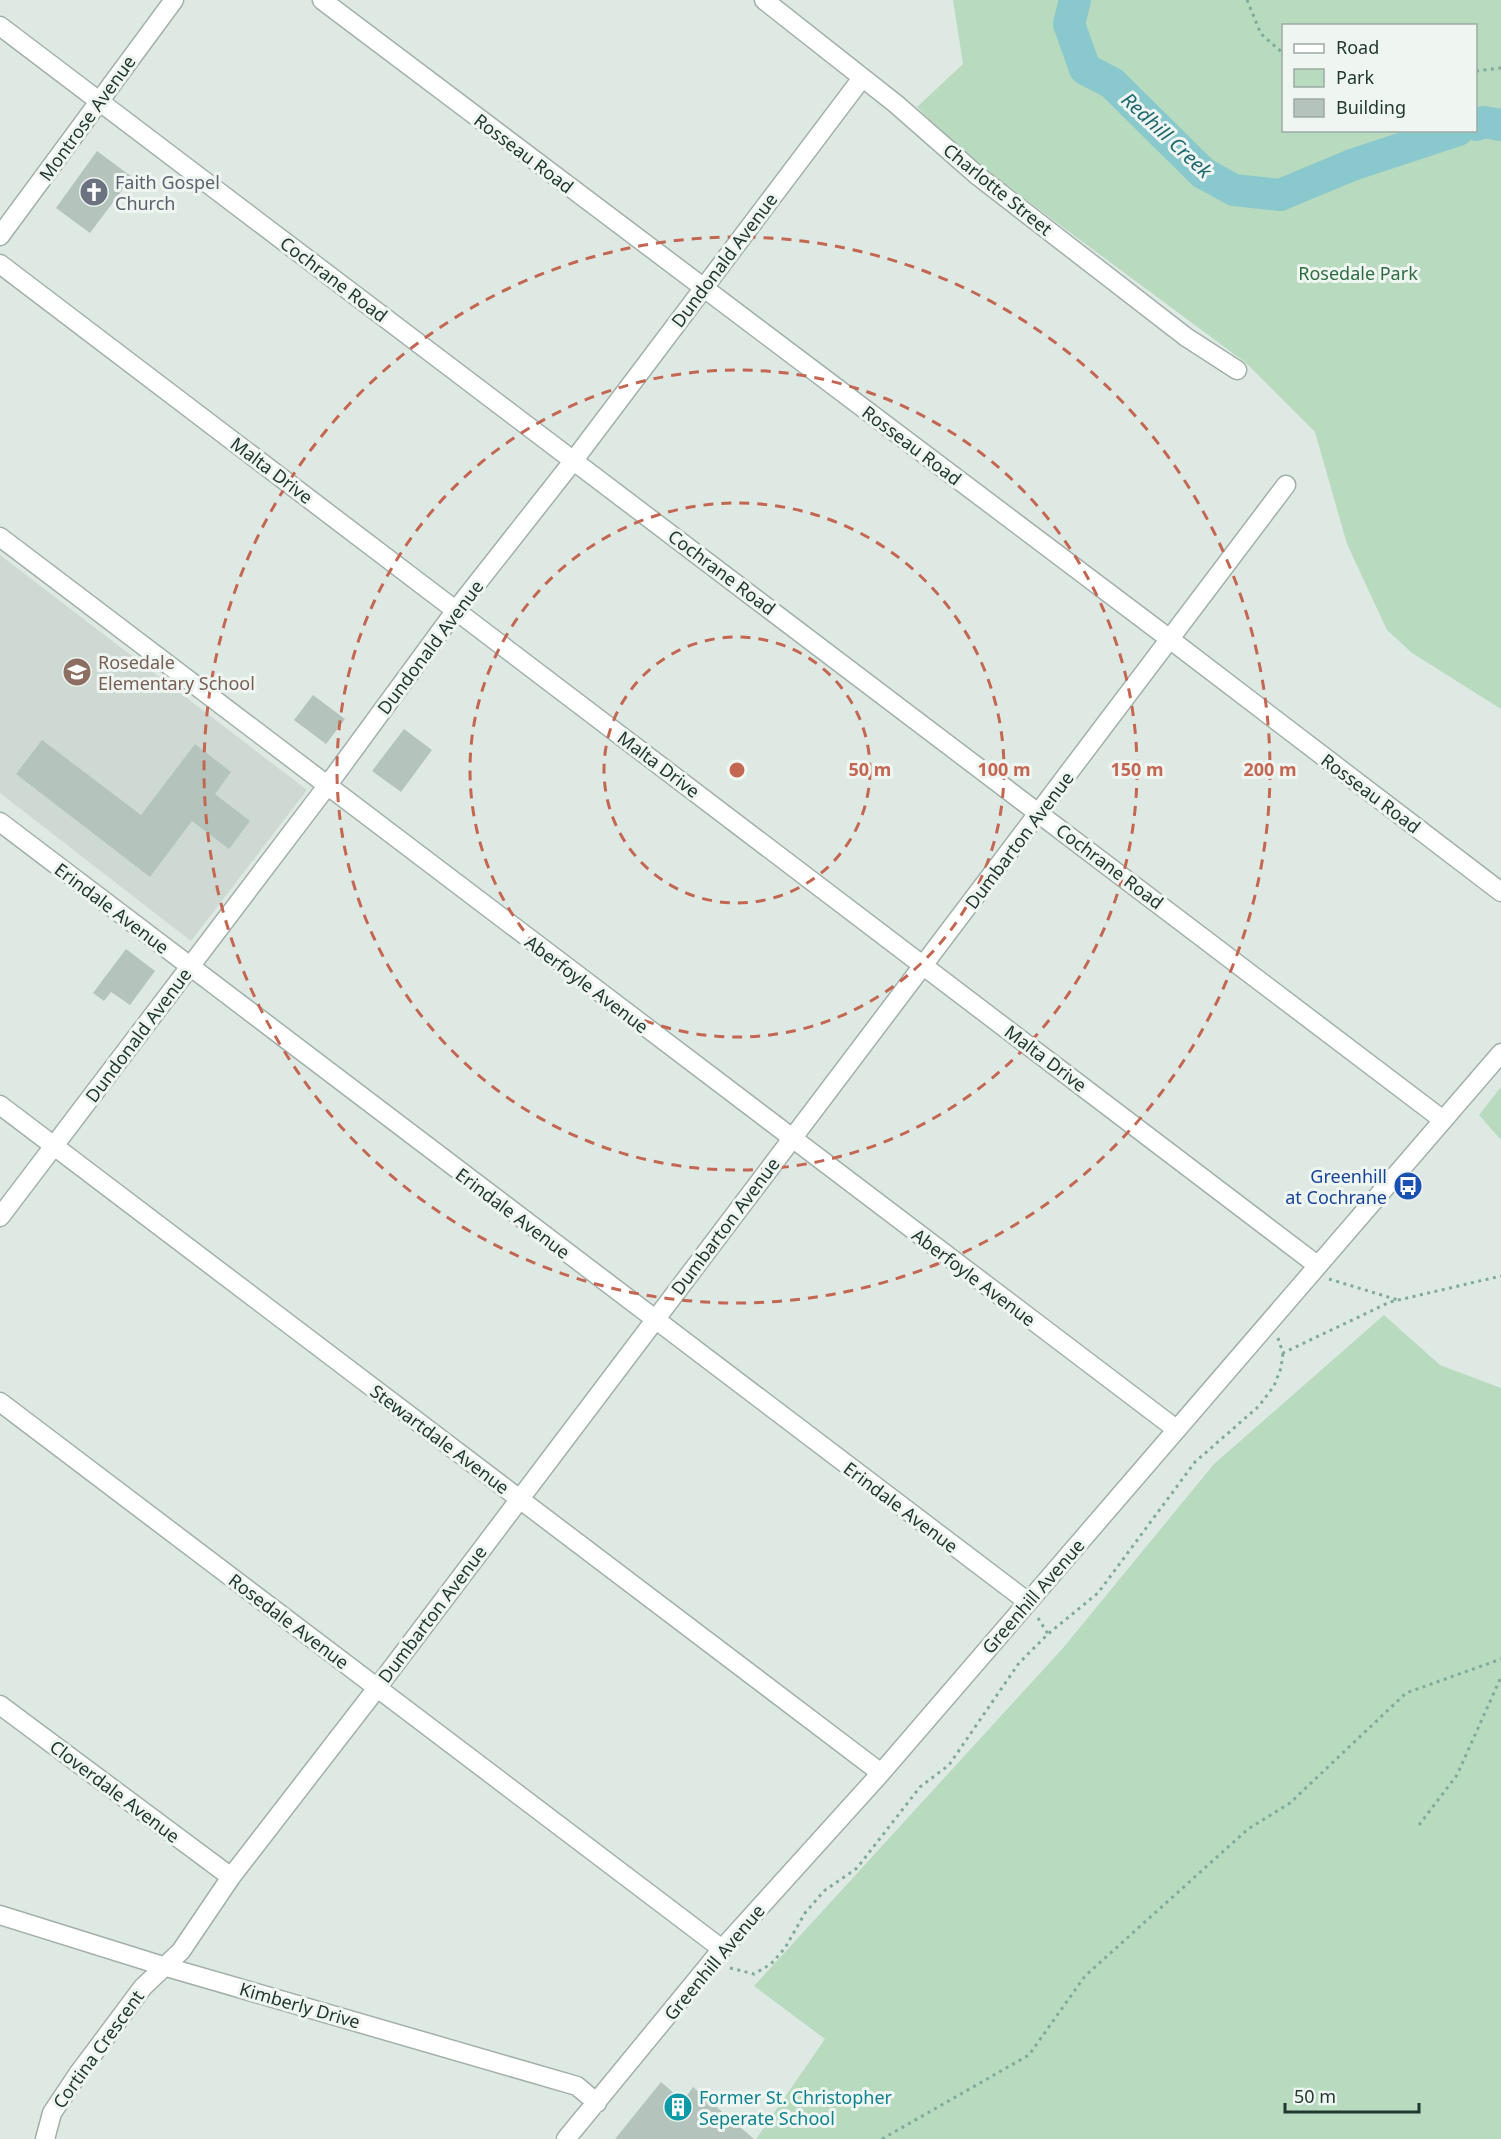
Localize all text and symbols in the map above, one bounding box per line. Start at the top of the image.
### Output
legend [1282,24,1477,132]
text: Road [1336,35,1379,59]
street label: Montrose Avenue [33,50,141,186]
text: Park [1336,65,1374,89]
water label: Redhill Creek [1116,86,1219,185]
text: Building [1336,95,1406,119]
street label: Rosseau Road [469,108,579,198]
street label: Charlotte Street [939,138,1058,241]
place label: Faith Gospel Church [115,170,220,215]
church icon: Faith Gospel Church [78,176,110,208]
street label: Dundonald Avenue [666,188,782,332]
street label: Cochrane Road [275,231,393,327]
park label: Rosedale Park [1298,261,1418,285]
street label: Rosseau Road [857,400,967,490]
street label: Malta Drive [226,431,318,509]
street label: Cochrane Road [663,524,781,620]
street label: Dundonald Avenue [372,575,488,719]
place label: Rosedale Elementary School [98,650,255,695]
school or university icon: Rosedale Elementary School [61,656,93,688]
street label: Malta Drive [613,725,705,803]
street label: Rosseau Road [1316,748,1426,838]
text: 50 m [849,757,891,781]
text: 100 m [977,757,1031,781]
text: 150 m [1110,757,1164,781]
text: 200 m [1243,757,1297,781]
centre of rings [727,760,747,780]
street label: Dumbarton Avenue [959,766,1079,914]
street label: Cochrane Road [1051,818,1169,914]
street label: Erindale Avenue [50,857,174,959]
street label: Aberfoyle Avenue [520,930,654,1038]
street label: Dundonald Avenue [80,963,196,1107]
street label: Malta Drive [1000,1019,1092,1097]
street label: Dumbarton Avenue [665,1152,785,1300]
street label: Erindale Avenue [451,1162,575,1264]
place label: Greenhill at Cochrane [1285,1164,1387,1209]
bus stop icon: Greenhill at Cochrane [1392,1170,1424,1202]
street label: Aberfoyle Avenue [907,1223,1041,1331]
street label: Stewartdale Avenue [366,1379,514,1499]
street label: Erindale Avenue [839,1456,963,1558]
street label: Greenhill Avenue [977,1534,1089,1658]
street label: Dumbarton Avenue [372,1540,492,1688]
street label: Rosedale Avenue [224,1568,354,1674]
street label: Cloverdale Avenue [45,1734,185,1848]
street label: Greenhill Avenue [658,1899,770,2025]
street label: Kimberly Drive [237,1976,363,2034]
street label: Cortina Crescent [47,1985,149,2113]
scale bar [1285,2076,1418,2114]
text: 50 m [1294,2084,1336,2108]
place label: Former St. Christopher Seperate School [699,2085,893,2130]
building icon: Former St. Christopher Seperate School [662,2091,694,2123]

